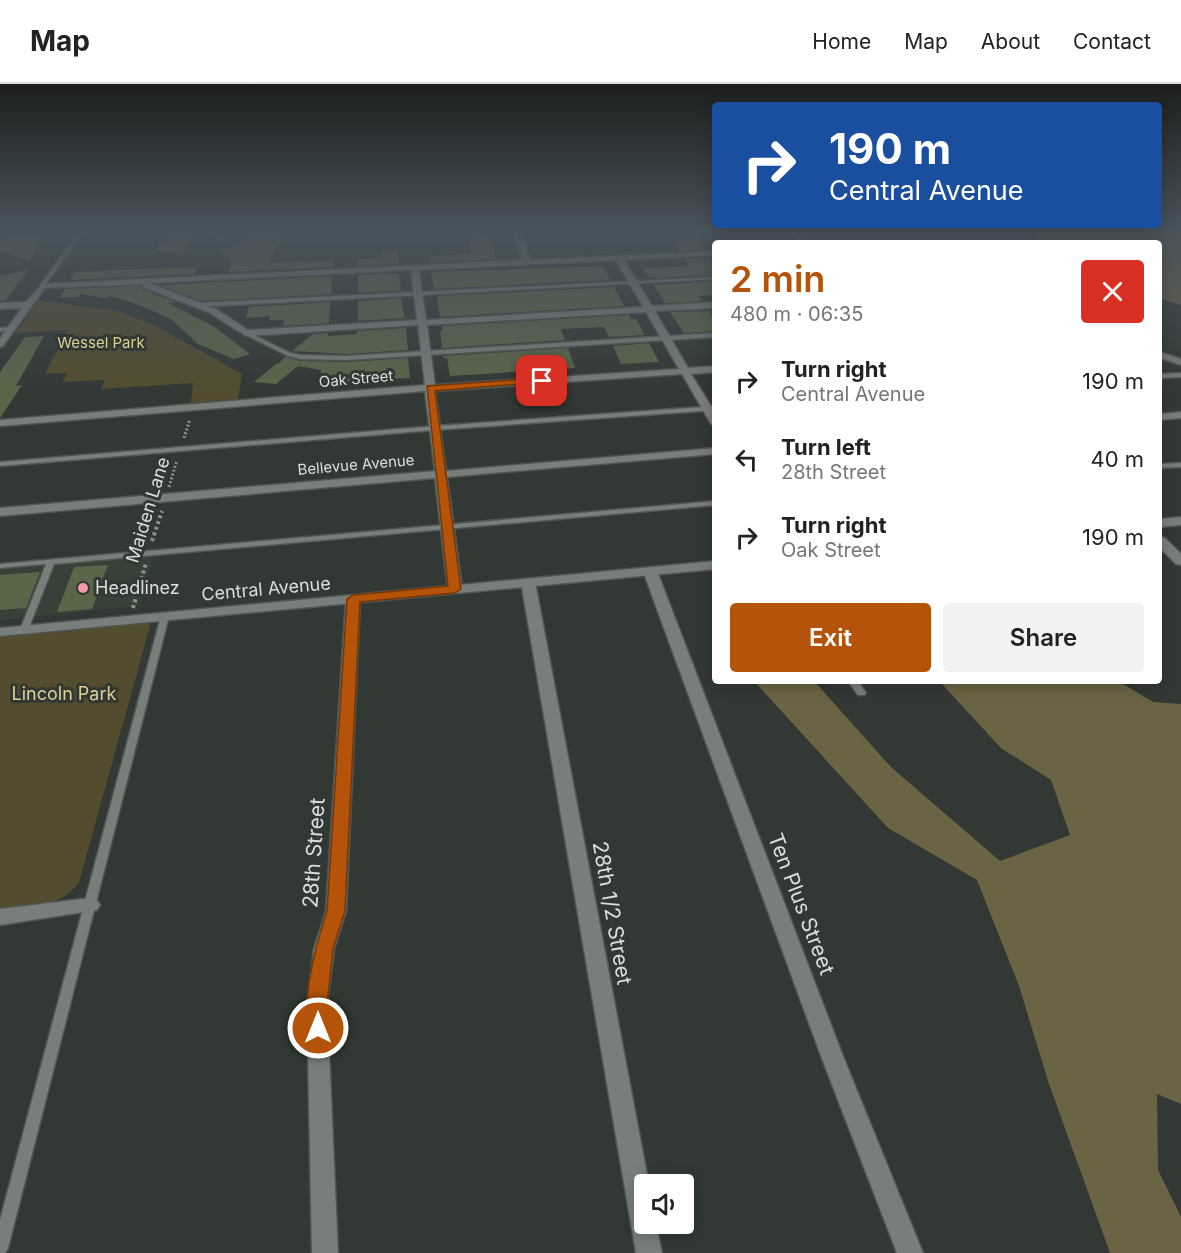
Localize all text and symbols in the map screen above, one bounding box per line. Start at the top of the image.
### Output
text: Map [30,24,90,58]
text: Home [812,29,871,54]
text: Map [904,29,948,54]
text: About [981,29,1040,54]
text: Contact [1073,29,1151,54]
text: 190 m [829,123,951,174]
icon: right [730,126,808,204]
text: Central Avenue [829,174,1024,207]
text: 2 min [730,257,825,301]
button: close [1081,260,1144,323]
text: 480 m · 06:35 [730,302,863,326]
park label: Wessel Park [57,333,145,352]
pin [516,355,567,406]
text: Turn right [781,356,887,382]
icon: arrive [525,364,558,397]
icon: right [730,365,763,398]
street label: Oak Street [318,366,394,391]
text: 190 m [1082,368,1144,394]
text: Central Avenue [781,382,925,406]
text: Turn left [781,434,871,460]
icon: left [730,443,763,476]
text: 40 m [1090,446,1144,472]
street label: Bellevue Avenue [297,450,415,479]
street label: Maiden Lane [121,454,174,565]
text: 28th Street [781,460,886,484]
text: Turn right [781,512,887,538]
icon: right [730,521,763,554]
text: 190 m [1082,524,1144,550]
text: Oak Street [781,538,881,562]
street label: Central Avenue [200,572,331,605]
place label: Headlinez [95,577,180,598]
marker: Headlinez [76,581,90,595]
button: Exit [730,603,931,672]
button: Share [943,603,1144,672]
park label: Lincoln Park [12,683,117,704]
street label: 28th Street [297,797,330,909]
street label: Ten Plus Street [763,829,840,978]
street label: 28th 1/2 Street [588,839,637,987]
position arrow [286,996,350,1060]
map controls [634,1174,694,1234]
button: sound [634,1174,694,1234]

